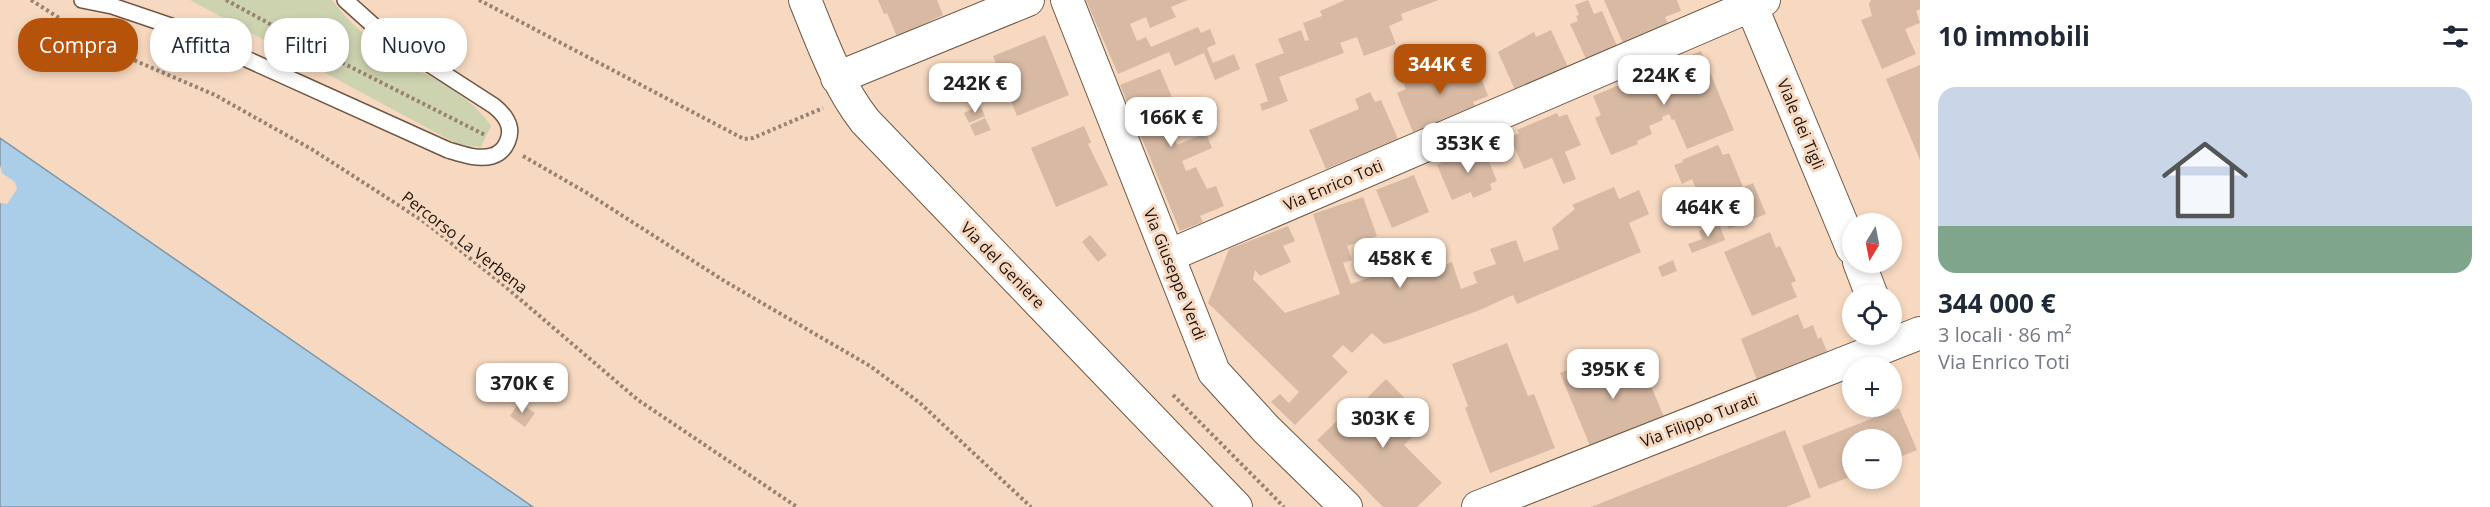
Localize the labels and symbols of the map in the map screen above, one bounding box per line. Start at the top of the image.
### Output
pin: 344K € [1391,44,1489,95]
pin: 224K € [1615,55,1713,106]
pin: 242K € [926,63,1024,114]
street label: Viale dei Tigli [1772,75,1830,173]
pin: 166K € [1122,97,1220,148]
pin: 353K € [1419,123,1517,174]
street label: Via Enrico Toti [1280,154,1386,216]
street label: Percorso La Verbena [397,186,533,298]
pin: 464K € [1659,187,1757,238]
street label: Via Giuseppe Verdi [1139,205,1211,343]
north arrow [1842,213,1902,273]
street label: Via del Geniere [956,217,1050,313]
pin: 458K € [1351,238,1449,289]
pin: 395K € [1564,349,1662,400]
pin: 370K € [473,363,571,414]
street label: Via Filippo Turati [1637,387,1761,453]
pin: 303K € [1334,398,1432,449]

